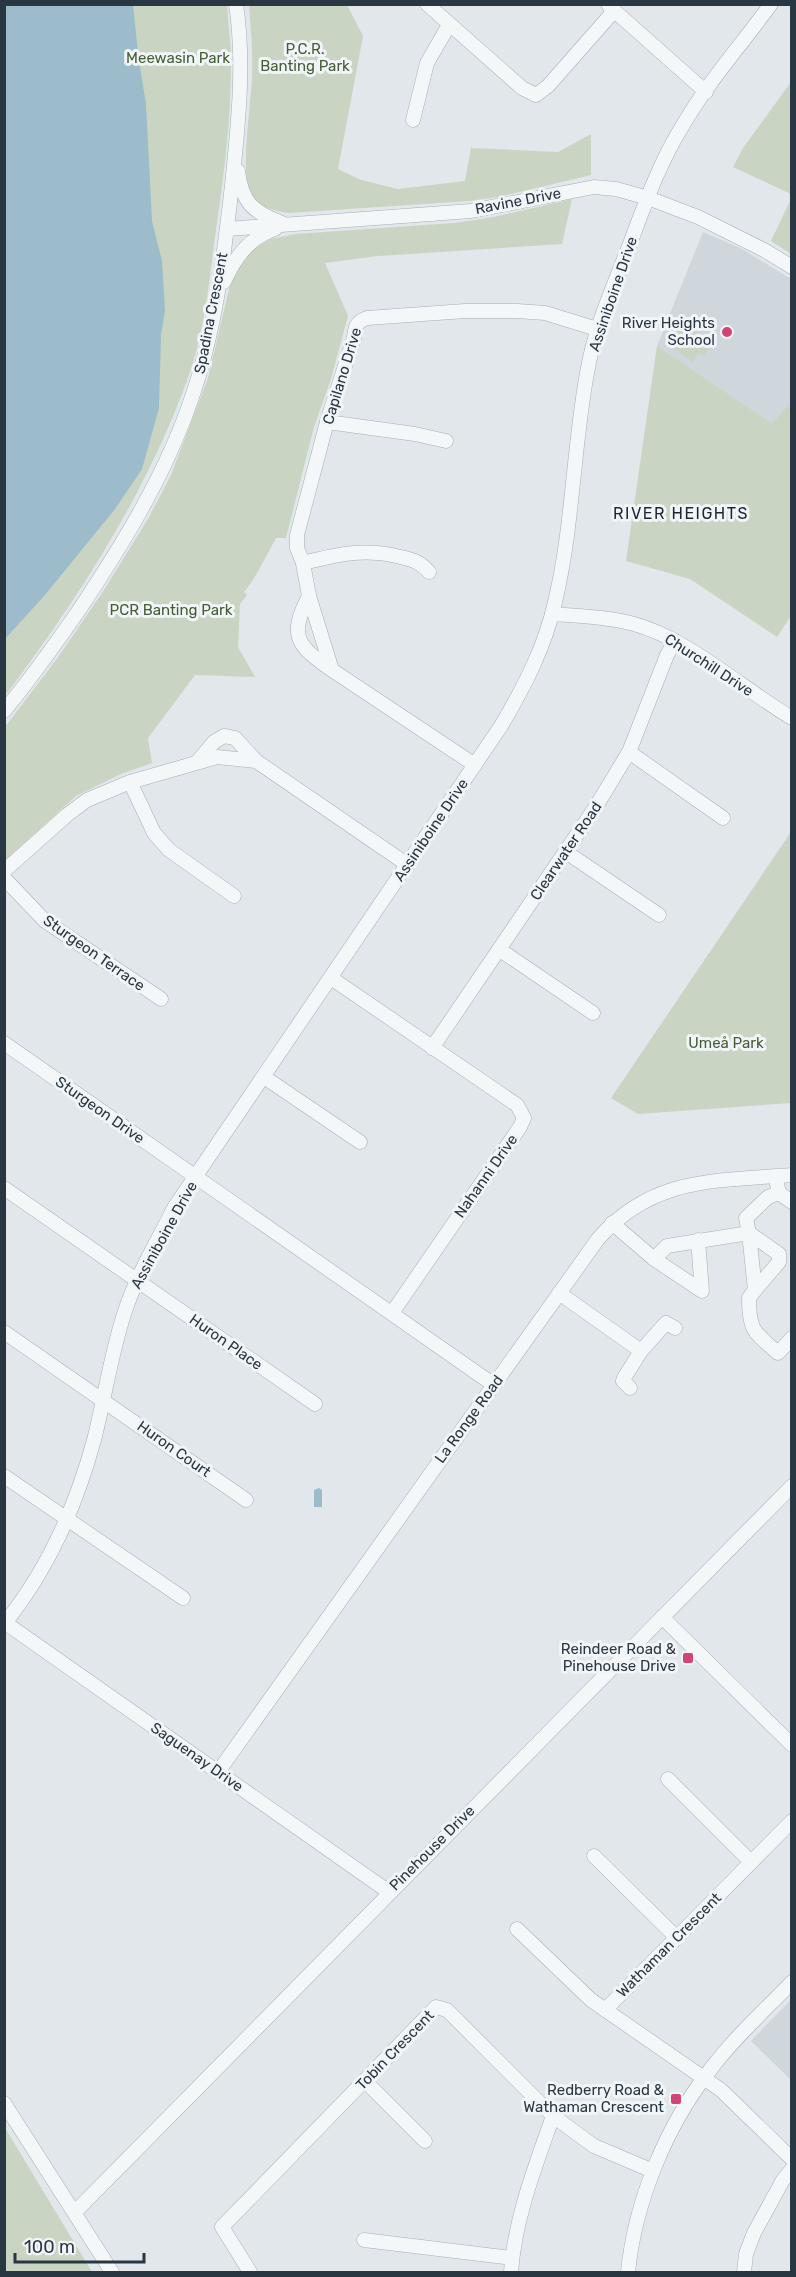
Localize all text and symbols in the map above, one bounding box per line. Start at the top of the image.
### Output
park label: P.C.R. Banting Park [260,40,350,75]
park label: Meewasin Park [126,49,230,67]
street label: Ravine Drive [474,184,562,218]
street label: Assiniboine Drive [585,234,641,354]
street label: Spadina Crescent [190,251,232,375]
place label: River Heights School [622,314,715,349]
street label: Capilano Drive [319,325,365,427]
marker: River Heights School [720,325,734,339]
district label: RIVER HEIGHTS [613,504,749,523]
park label: PCR Banting Park [110,601,233,619]
street label: Churchill Drive [661,630,757,700]
street label: Assiniboine Drive [390,775,472,885]
street label: Clearwater Road [526,798,606,904]
street label: Sturgeon Terrace [40,911,148,995]
park label: Umeå Park [688,1034,764,1052]
street label: Sturgeon Drive [52,1073,148,1147]
street label: Nahanni Drive [451,1131,521,1221]
street label: Assiniboine Drive [127,1178,201,1292]
street label: Huron Place [186,1310,266,1374]
street label: La Ronge Road [431,1371,507,1467]
street label: Huron Court [134,1417,214,1481]
place label: Reindeer Road & Pinehouse Drive [561,1640,677,1675]
marker: Reindeer Road & Pinehouse Drive [681,1651,695,1665]
street label: Saguenay Drive [147,1718,247,1796]
street label: Pinehouse Drive [386,1802,478,1894]
street label: Wathaman Crescent [613,1889,725,2001]
street label: Tobin Crescent [352,2006,438,2094]
place label: Redberry Road & Wathaman Crescent [523,2081,665,2116]
marker: Redberry Road & Wathaman Crescent [669,2092,683,2106]
scale bar [15,2226,144,2264]
text: 100 m [24,2236,75,2258]

